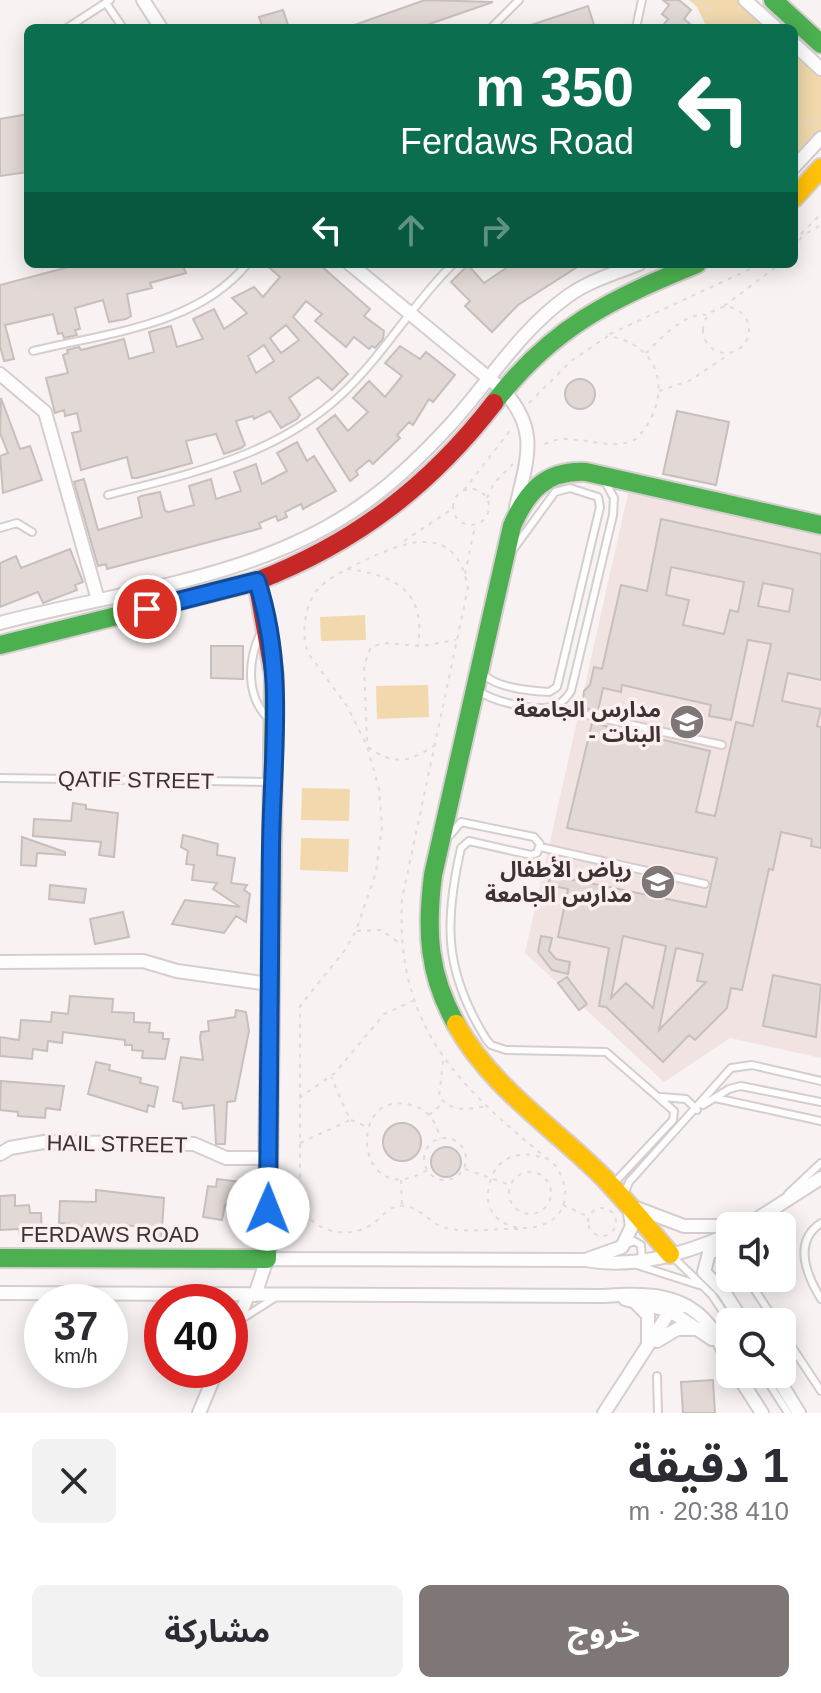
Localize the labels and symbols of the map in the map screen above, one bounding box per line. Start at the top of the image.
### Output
pin [113,575,181,643]
place label: مدارس الجامعة - البنات [514,697,661,747]
school or university icon: مدارس الجامعة - البنات [668,703,706,741]
street label: QATIF STREET [58,766,214,794]
place label: رياض الأطفال مدارس الجامعة [485,856,632,908]
school or university icon: رياض الأطفال مدارس الجامعة [639,863,677,901]
street label: HAIL STREET [46,1130,188,1158]
position arrow [226,1167,310,1251]
street label: FERDAWS ROAD [21,1222,199,1247]
speed limit sign: 40 [144,1284,248,1388]

